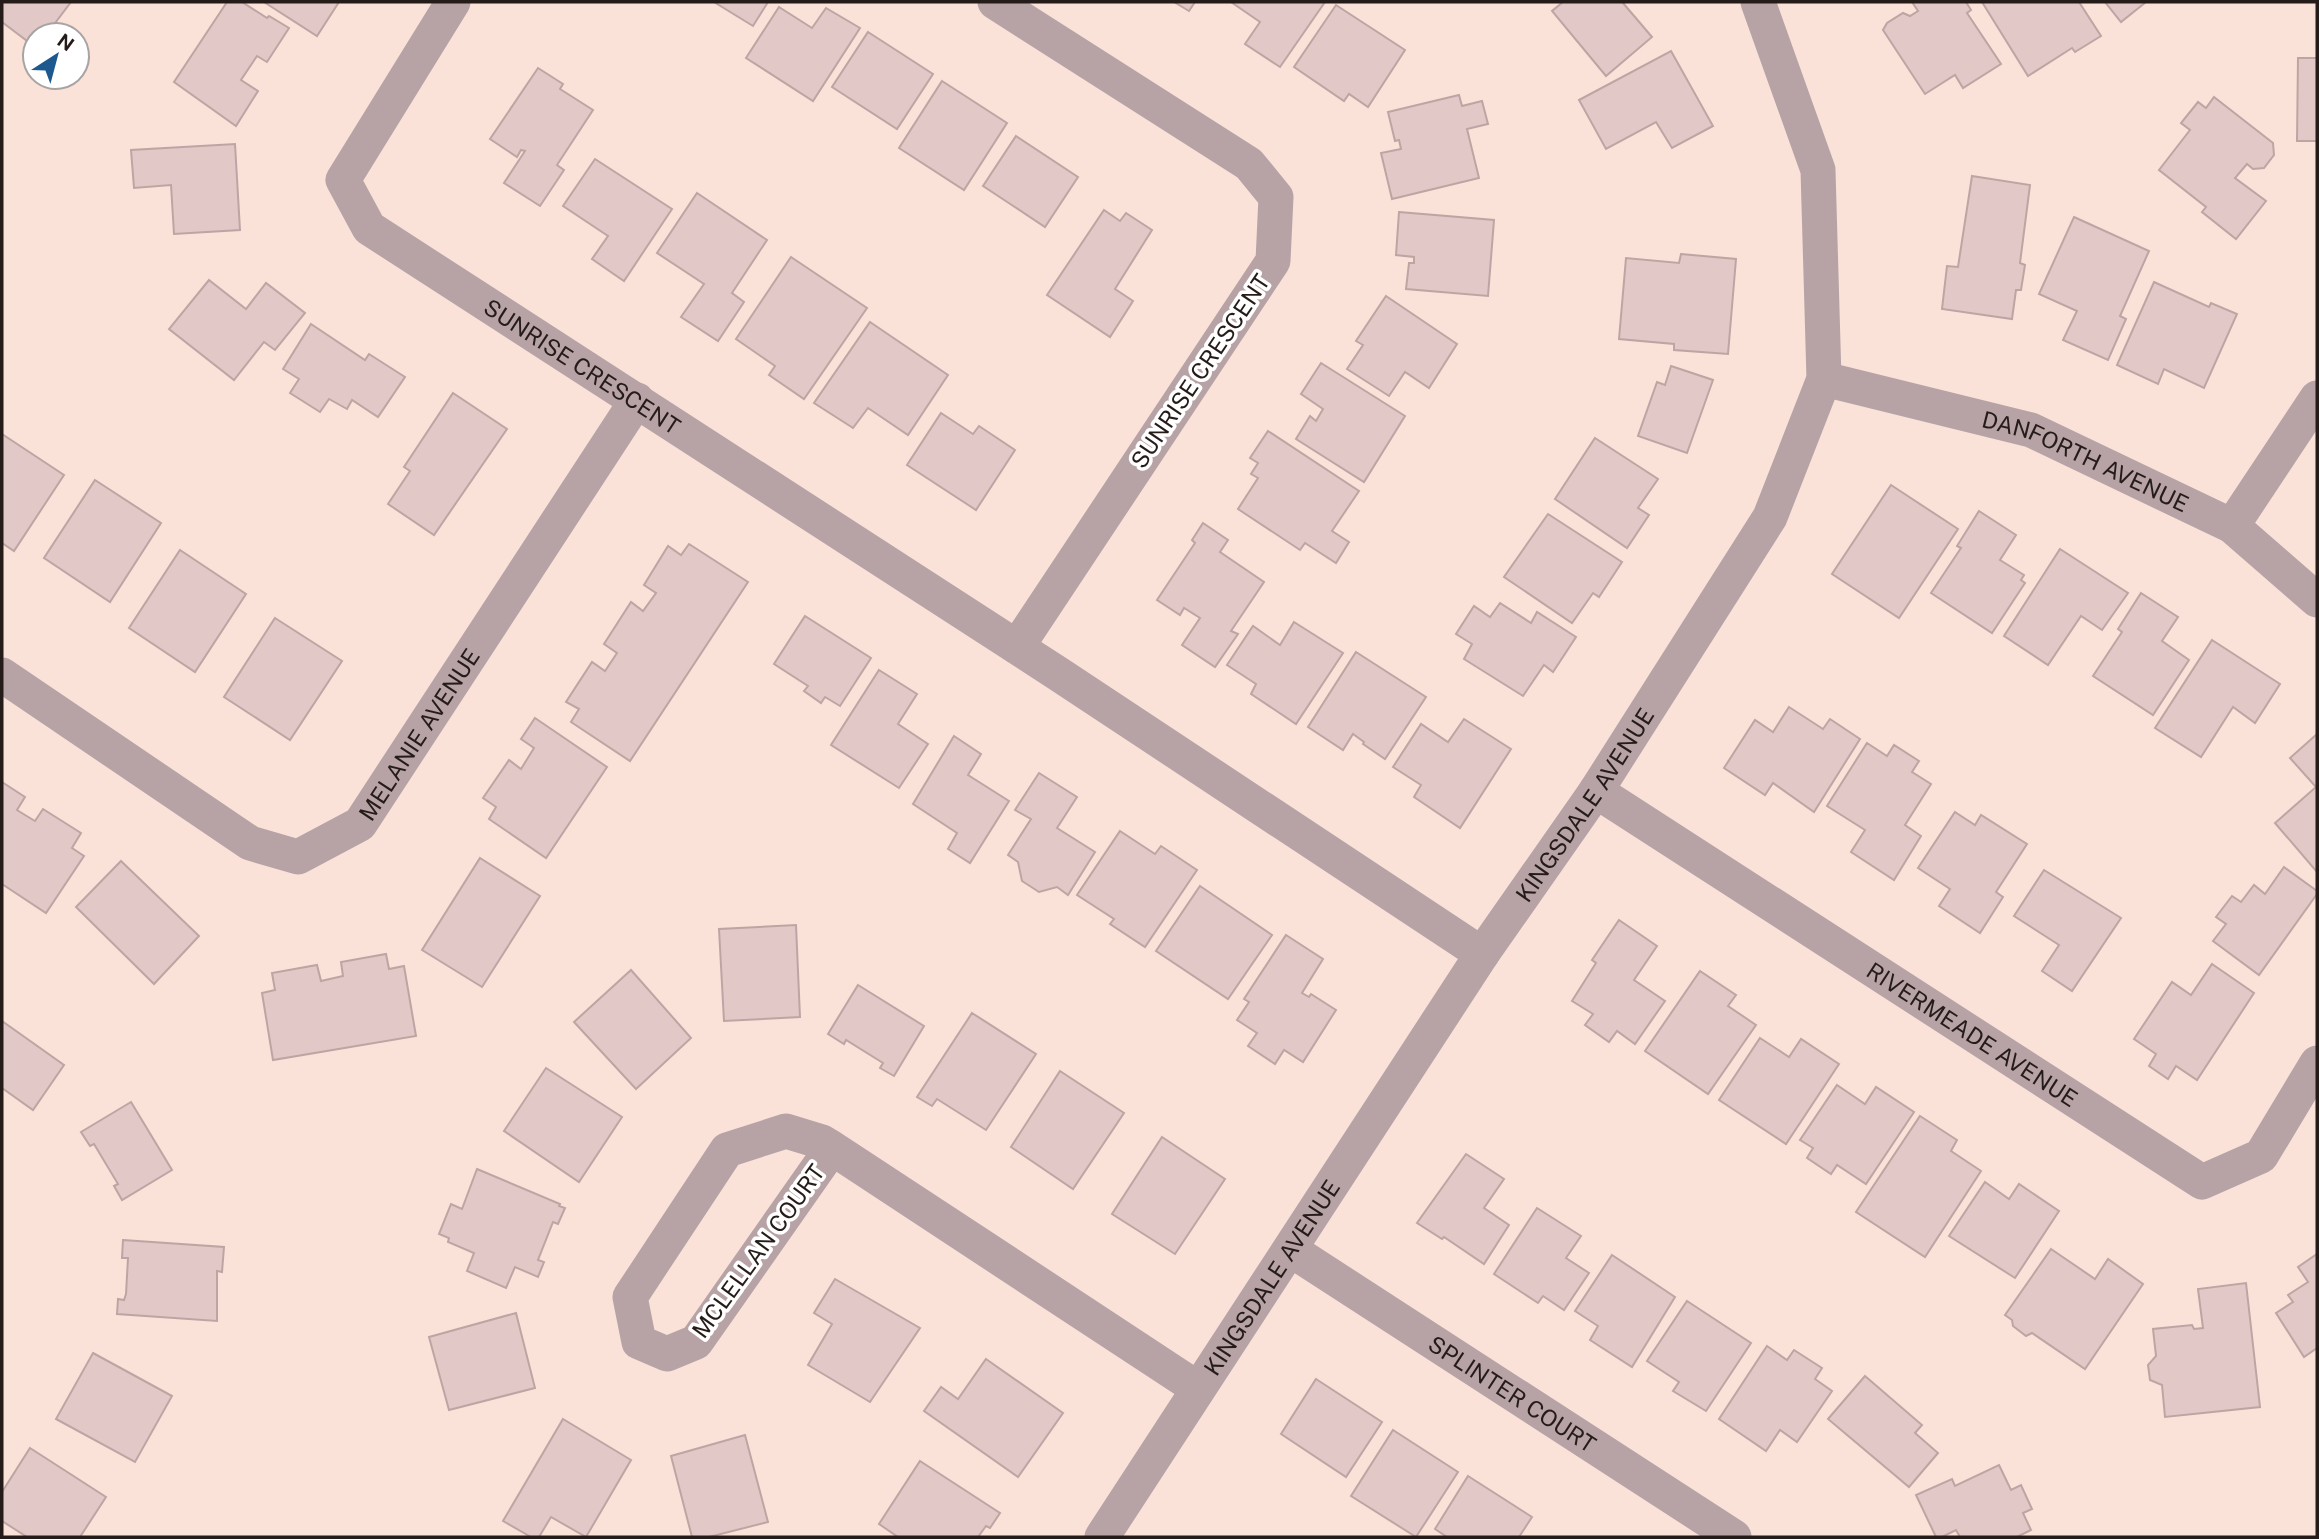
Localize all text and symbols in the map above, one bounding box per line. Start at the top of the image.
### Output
north arrow [21,21,91,91]
text: N [54,29,78,56]
street label: SUNRISE CRESCENT [1125,269,1275,473]
street label: SUNRISE CRESCENT [479,293,686,440]
street label: DANFORTH AVENUE [1980,405,2193,517]
street label: MELANIE AVENUE [353,643,485,825]
street label: KINGSDALE AVENUE [1509,703,1659,907]
street label: RIVERMEADE AVENUE [1862,956,2083,1112]
street label: MCLELLAN COURT [686,1159,830,1343]
street label: KINGSDALE AVENUE [1198,1175,1345,1380]
street label: SPLINTER COURT [1424,1329,1602,1458]

